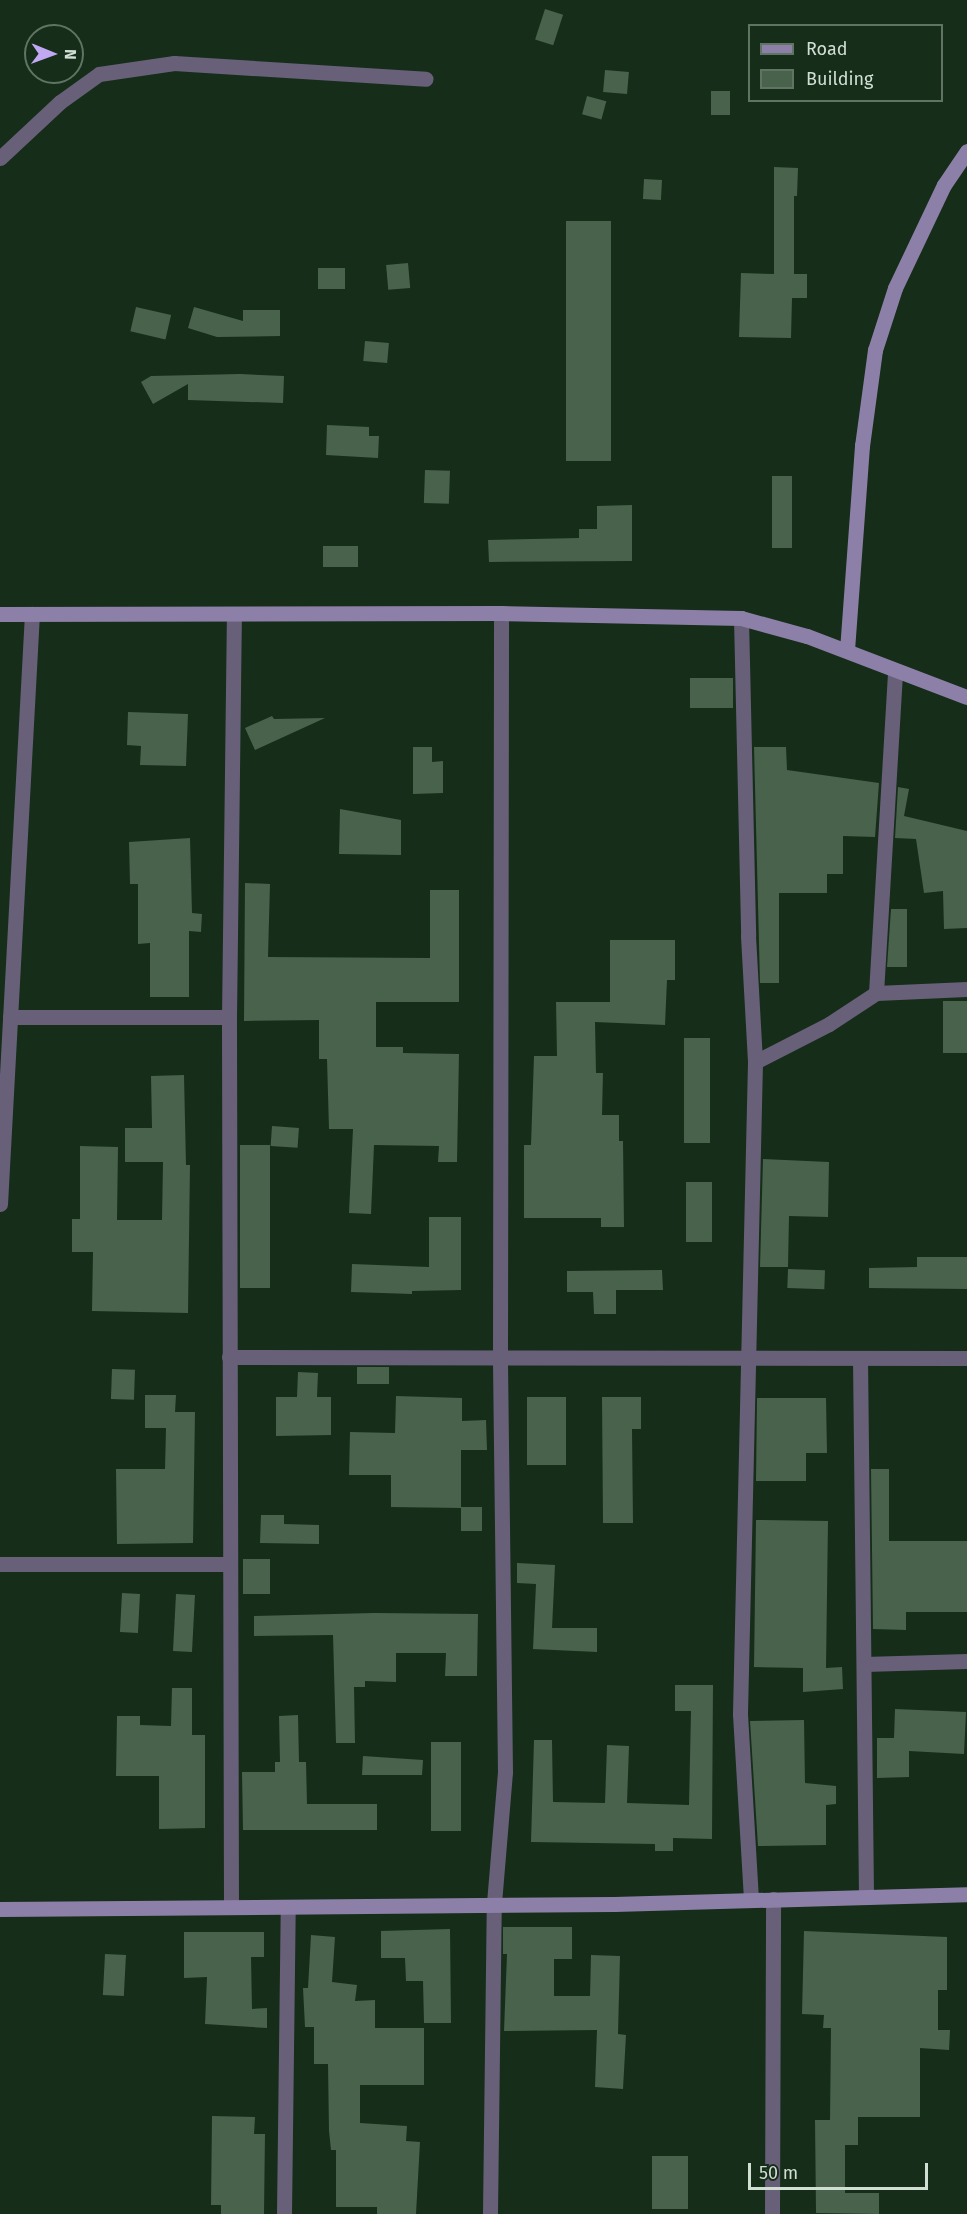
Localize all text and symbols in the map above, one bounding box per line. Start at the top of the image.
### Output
north arrow [24,24,84,84]
legend [748,24,943,102]
text: Road [806,38,848,60]
text: N [61,49,80,60]
text: Building [806,68,873,90]
scale bar [751,2151,931,2189]
text: 50 m [759,2162,798,2184]

